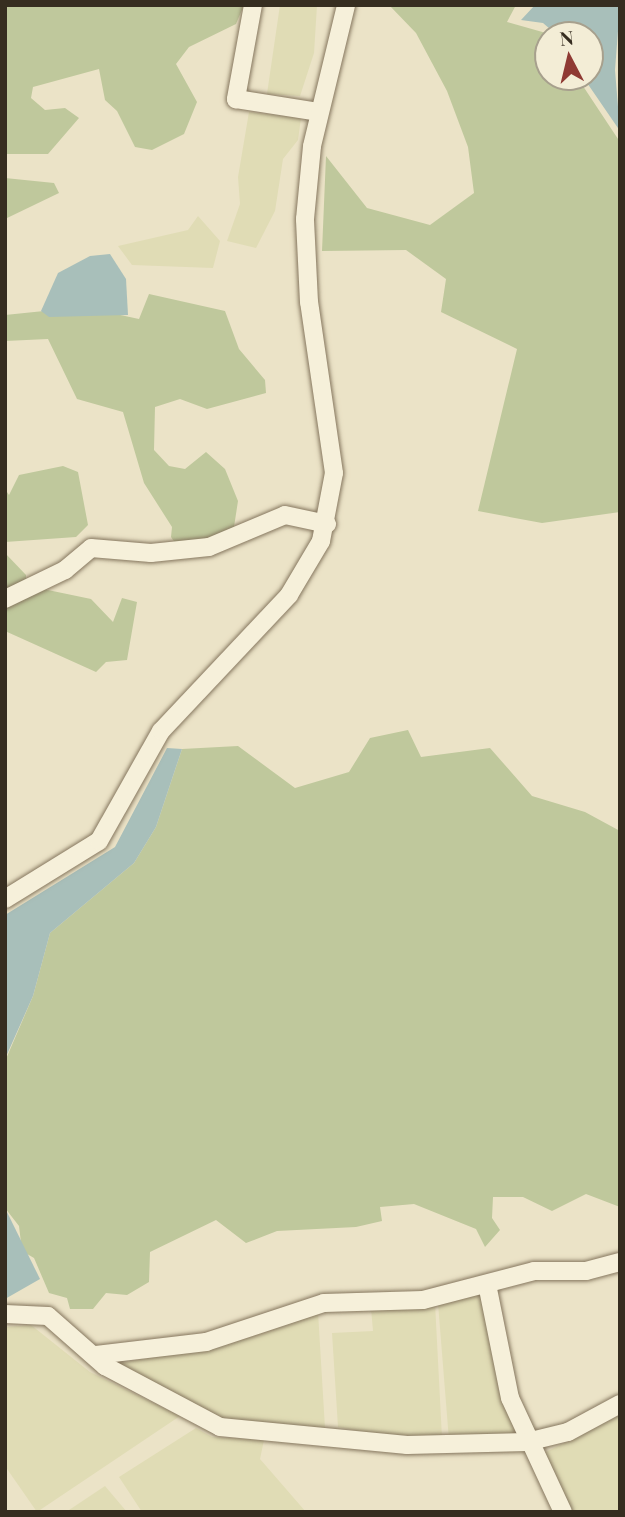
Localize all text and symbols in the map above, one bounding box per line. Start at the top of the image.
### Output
north arrow [534,21,604,91]
text: N [558,23,575,51]

